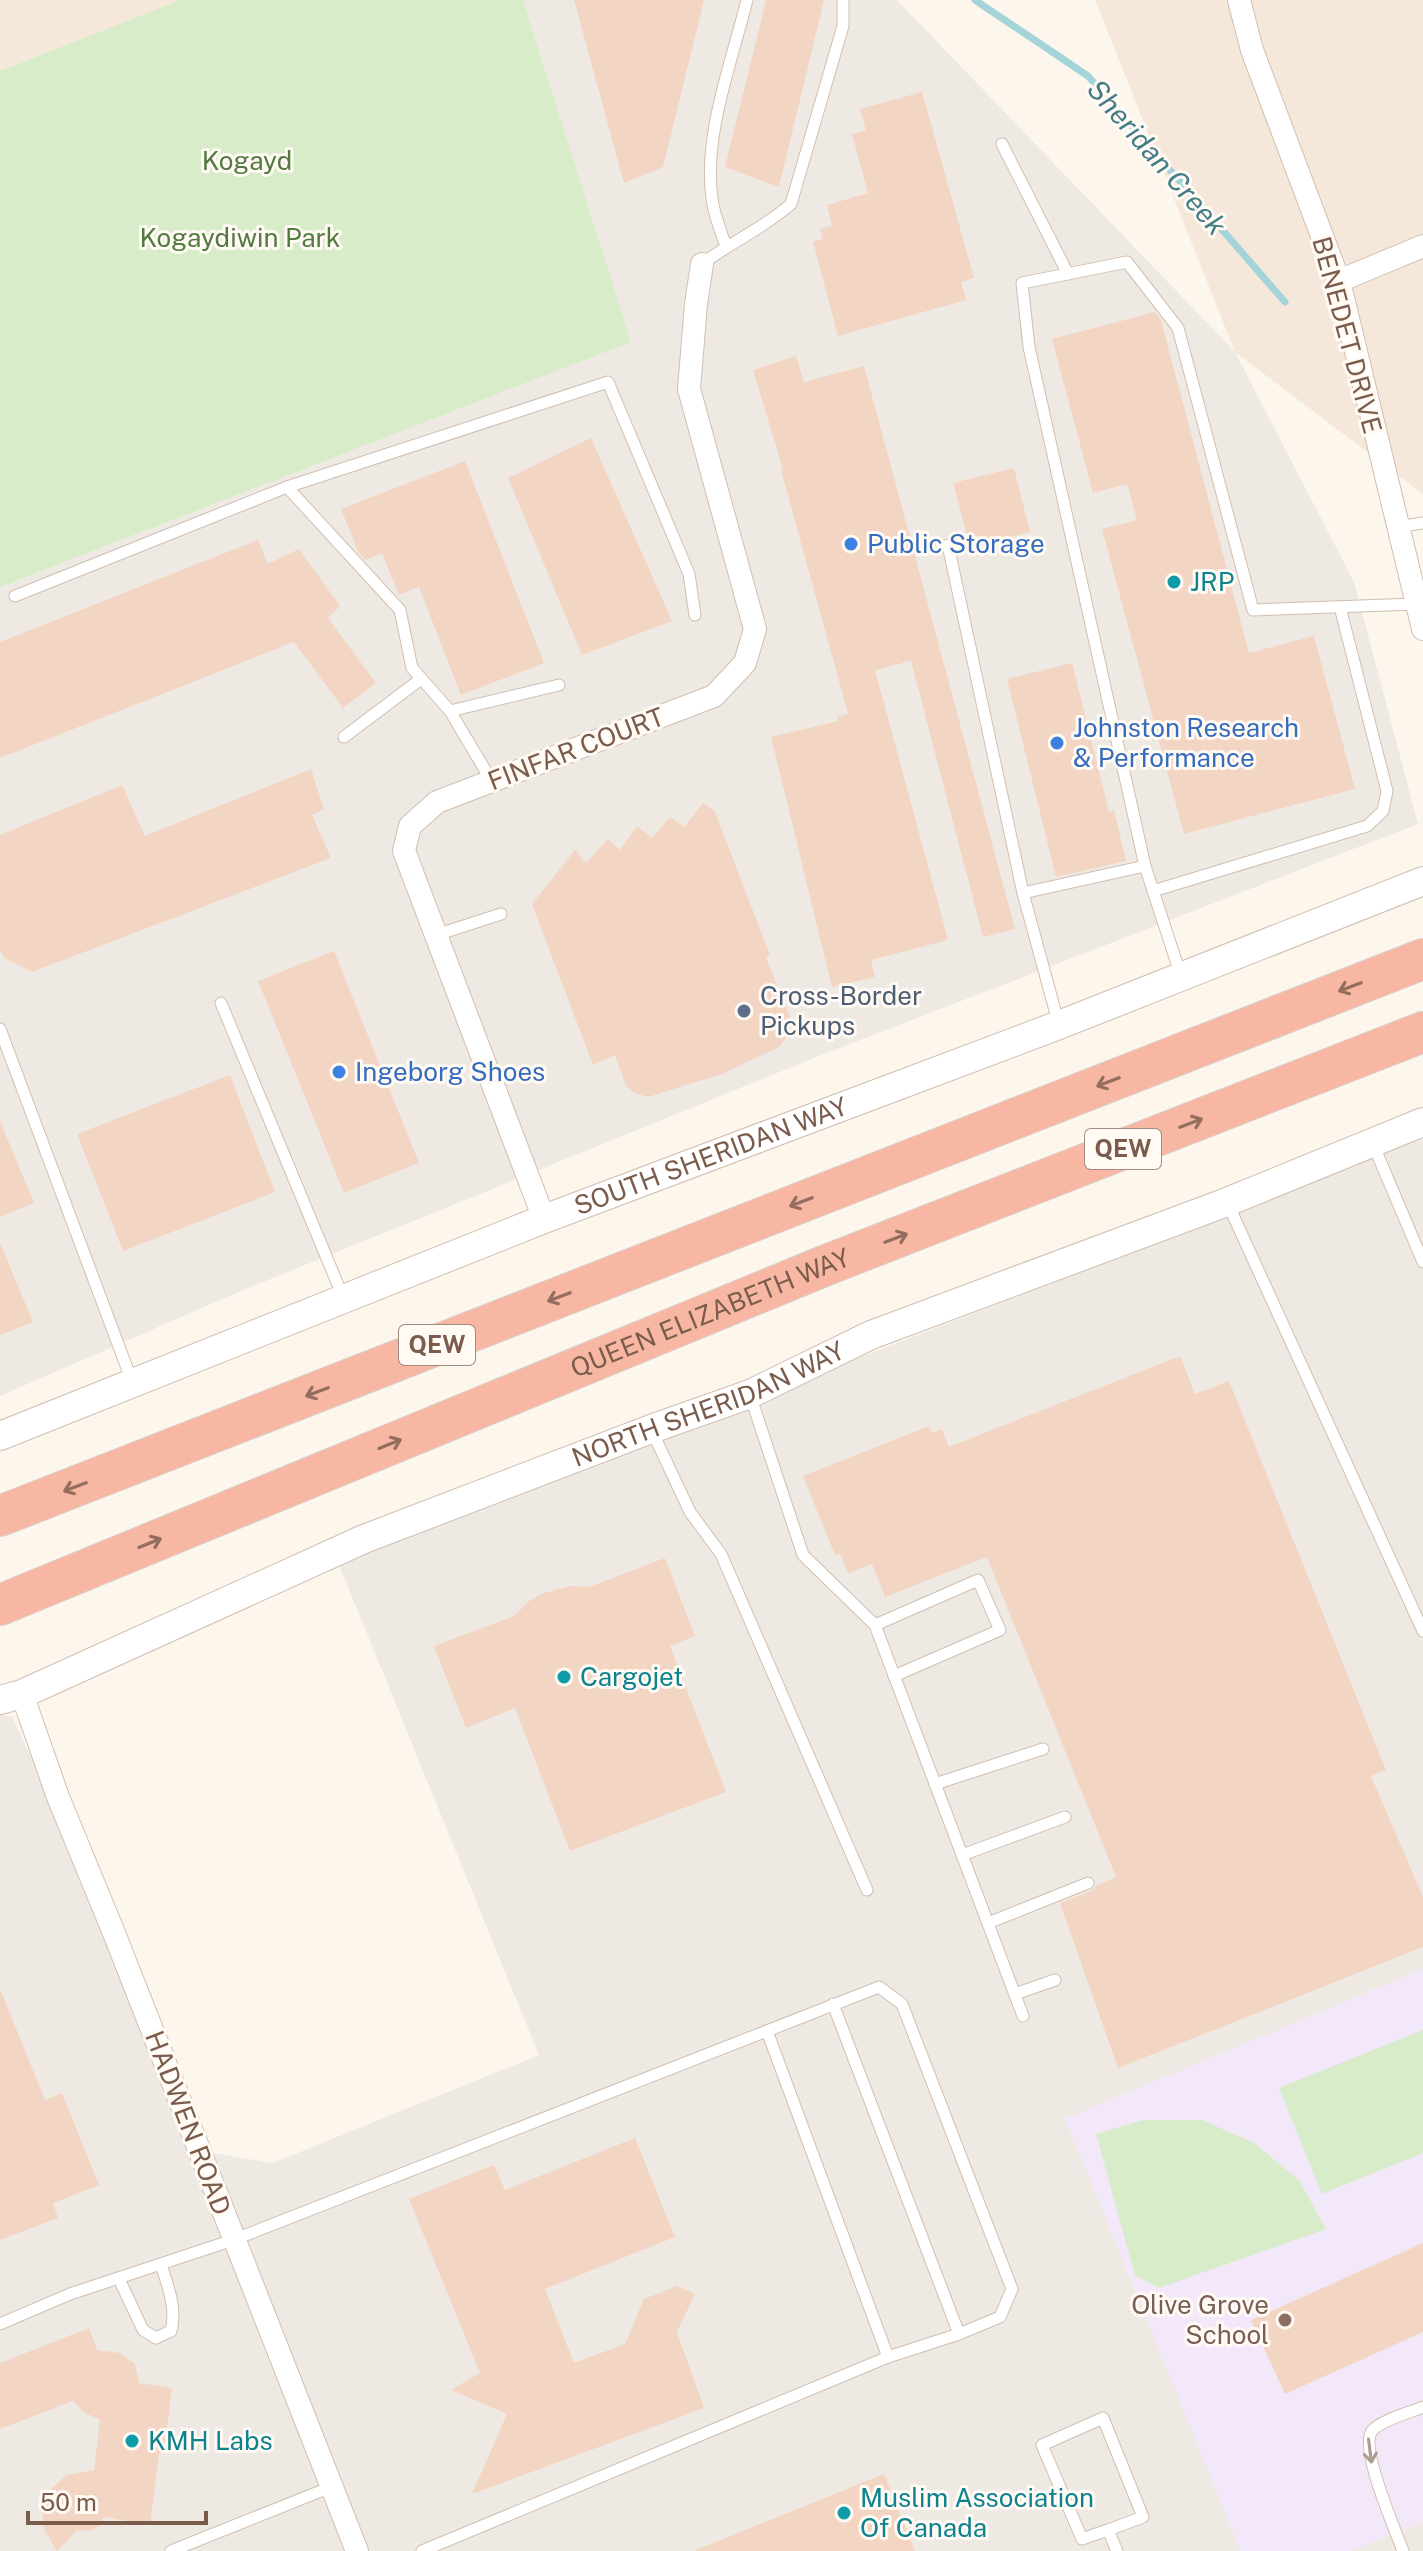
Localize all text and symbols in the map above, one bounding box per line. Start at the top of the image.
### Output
water label: Sheridan Creek [1081,72,1234,241]
park label: Kogayd [202,145,292,176]
park label: Kogaydiwin Park [140,222,340,253]
street label: BENEDET DRIVE [1306,233,1389,437]
place label: Public Storage [867,528,1045,559]
marker: Public Storage [842,535,860,553]
place label: JRP [1190,566,1234,597]
marker: JRP [1165,573,1183,591]
street label: FINFAR COURT [483,701,668,796]
place label: Johnston Research & Performance [1073,712,1299,773]
marker: Johnston Research & Performance [1048,734,1066,752]
place label: Cross-Border Pickups [760,980,922,1041]
one-way arrow [1338,981,1363,995]
marker: Cross-Border Pickups [735,1002,753,1020]
place label: Ingeborg Shoes [355,1056,545,1087]
marker: Ingeborg Shoes [330,1063,348,1081]
one-way arrow [1096,1076,1121,1090]
street label: SOUTH SHERIDAN WAY [570,1090,852,1221]
one-way arrow [1178,1115,1203,1129]
road number: QEW [1085,1129,1161,1169]
one-way arrow [789,1196,814,1210]
one-way arrow [883,1230,908,1244]
street label: QUEEN ELIZABETH WAY [566,1241,854,1384]
one-way arrow [547,1291,572,1305]
road number: QEW [399,1325,475,1365]
street label: NORTH SHERIDAN WAY [567,1334,849,1473]
one-way arrow [305,1386,330,1400]
one-way arrow [377,1436,402,1451]
one-way arrow [63,1481,88,1495]
one-way arrow [137,1535,162,1549]
place label: Cargojet [580,1661,683,1692]
marker: Cargojet [555,1668,573,1686]
street label: HADWEN ROAD [139,2026,238,2219]
place label: Olive Grove School [1131,2289,1269,2350]
marker: Olive Grove School [1276,2311,1294,2329]
place label: KMH Labs [148,2425,273,2456]
marker: KMH Labs [123,2432,141,2450]
one-way arrow [1363,2437,1378,2464]
scale bar [28,2475,206,2525]
place label: Muslim Association Of Canada [860,2482,1094,2543]
text: 50 m [40,2488,97,2516]
marker: Muslim Association Of Canada [835,2504,853,2522]

